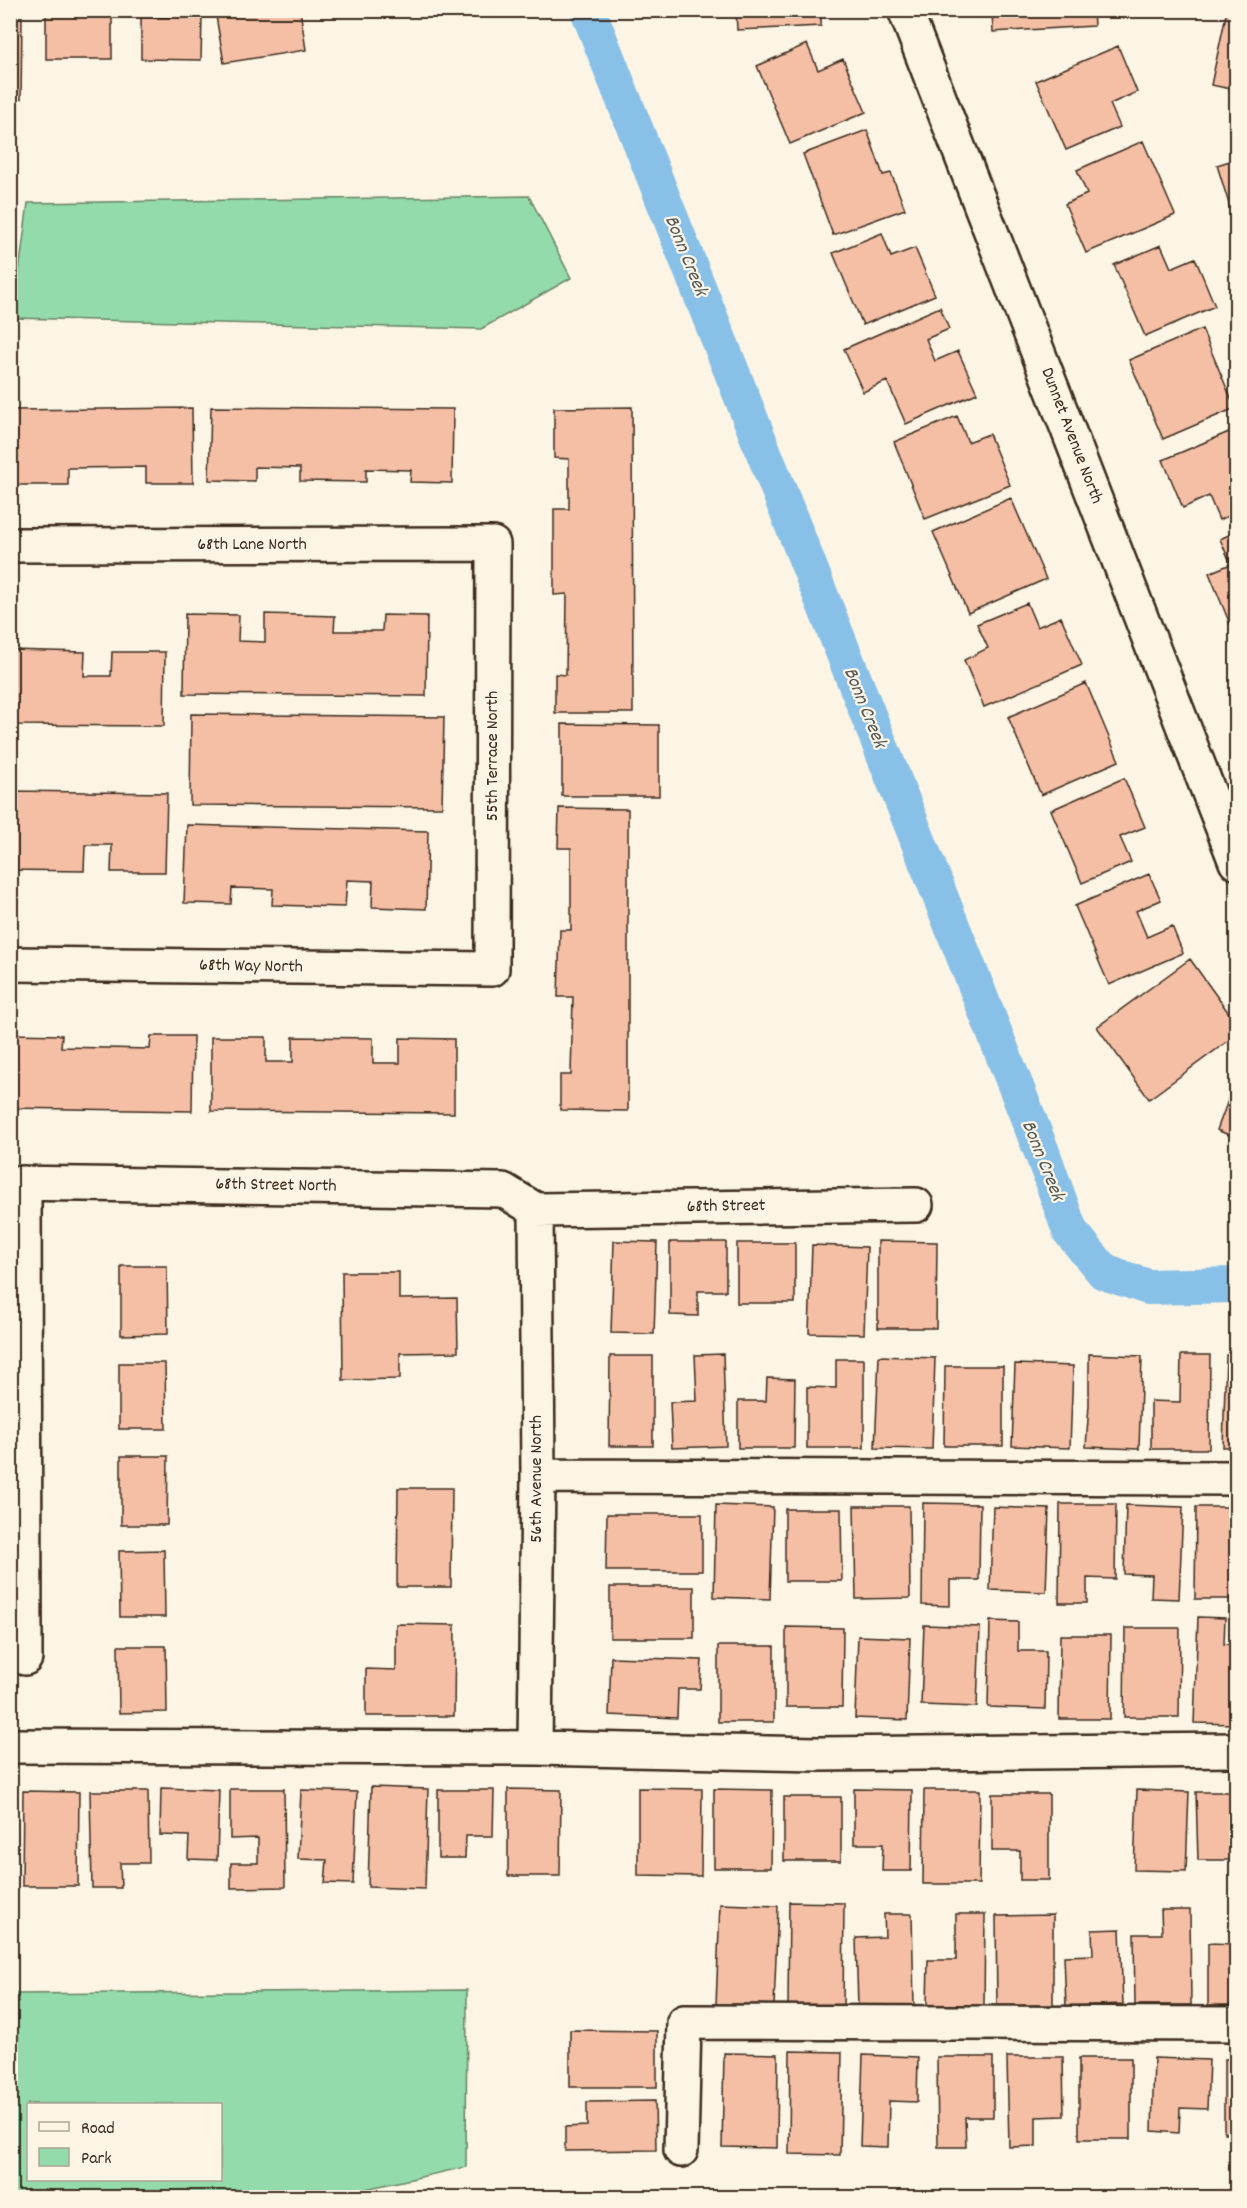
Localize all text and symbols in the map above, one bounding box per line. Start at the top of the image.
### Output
water label: Bonn Creek [656,212,714,302]
street label: Dunnet Avenue North [1033,364,1109,508]
street label: 68th Lane North [197,533,307,558]
water label: Bonn Creek [835,664,893,754]
street label: 55th Terrace North [481,691,506,821]
street label: 68th Way North [199,954,303,980]
water label: Bonn Creek [1013,1117,1071,1207]
street label: 68th Street North [215,1172,337,1200]
street label: 68th Street [686,1194,766,1220]
street label: 56th Avenue North [525,1415,550,1543]
legend [27,2103,222,2181]
text: Road [81,2117,115,2142]
text: Park [81,2147,112,2172]

